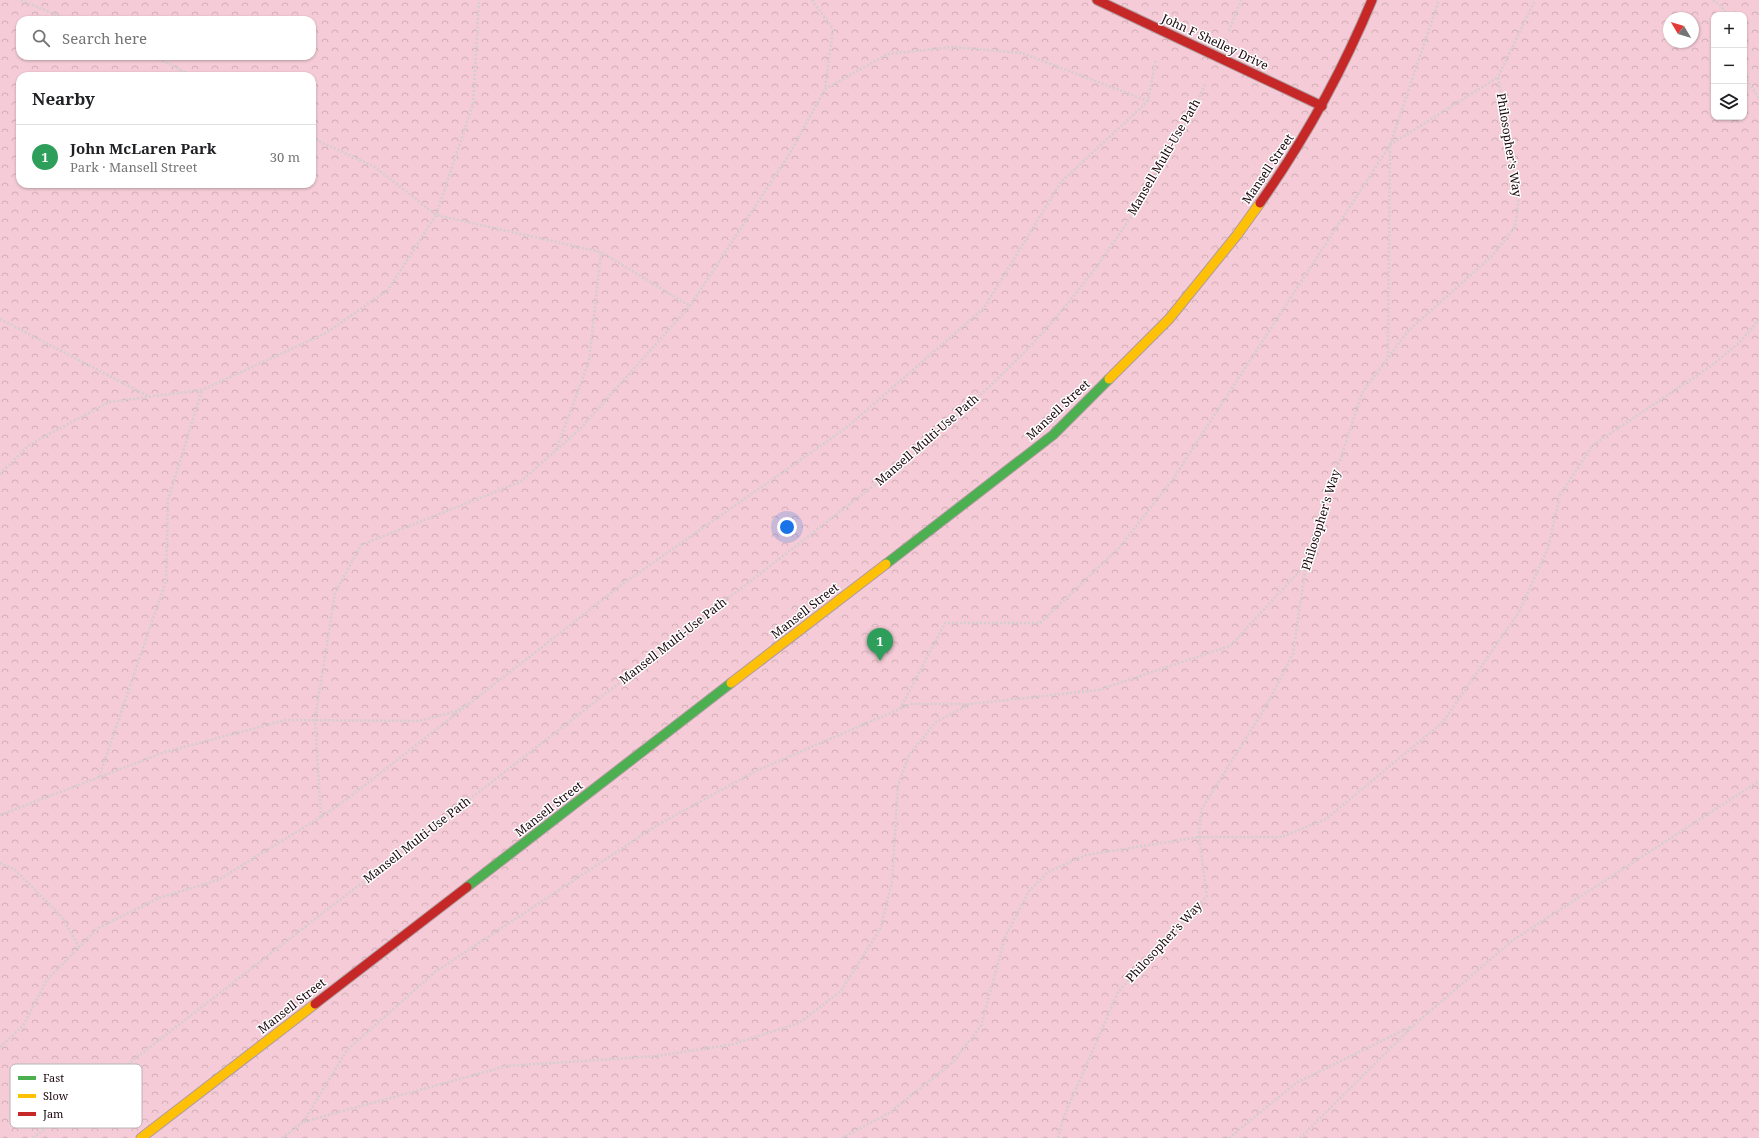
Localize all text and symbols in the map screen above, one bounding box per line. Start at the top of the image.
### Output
street label: John F Shelley Drive [1158,9,1271,74]
north arrow [1663,12,1699,48]
map controls [1711,12,1747,120]
button: + [1711,12,1747,48]
search box [16,16,316,60]
icon: search [30,27,52,49]
text: Search here [62,28,147,48]
button: − [1711,48,1747,84]
button: layers [1711,84,1747,120]
text: Nearby [32,87,95,110]
street label: Philosopher's Way [1493,92,1526,198]
street label: Mansell Multi-Use Path [1123,95,1204,218]
street label: Mansell Street [1238,130,1297,207]
text: John McLaren Park [70,138,216,158]
text: 1 [41,148,49,166]
text: 30 m [270,148,300,166]
text: Park · Mansell Street [70,158,197,176]
street label: Mansell Street [1022,376,1093,444]
street label: Mansell Multi-Use Path [871,390,982,489]
street label: Philosopher's Way [1297,467,1344,573]
your location [777,517,797,537]
street label: Mansell Street [767,579,842,642]
street label: Mansell Multi-Use Path [615,593,730,688]
pin: 1 [867,628,893,661]
street label: Mansell Street [511,777,586,840]
street label: Mansell Multi-Use Path [359,792,474,887]
street label: Philosopher's Way [1122,897,1206,986]
street label: Mansell Street [254,974,329,1037]
legend [10,1064,142,1128]
text: Fast [43,1070,64,1085]
text: Slow [43,1088,69,1103]
text: Jam [42,1106,64,1121]

